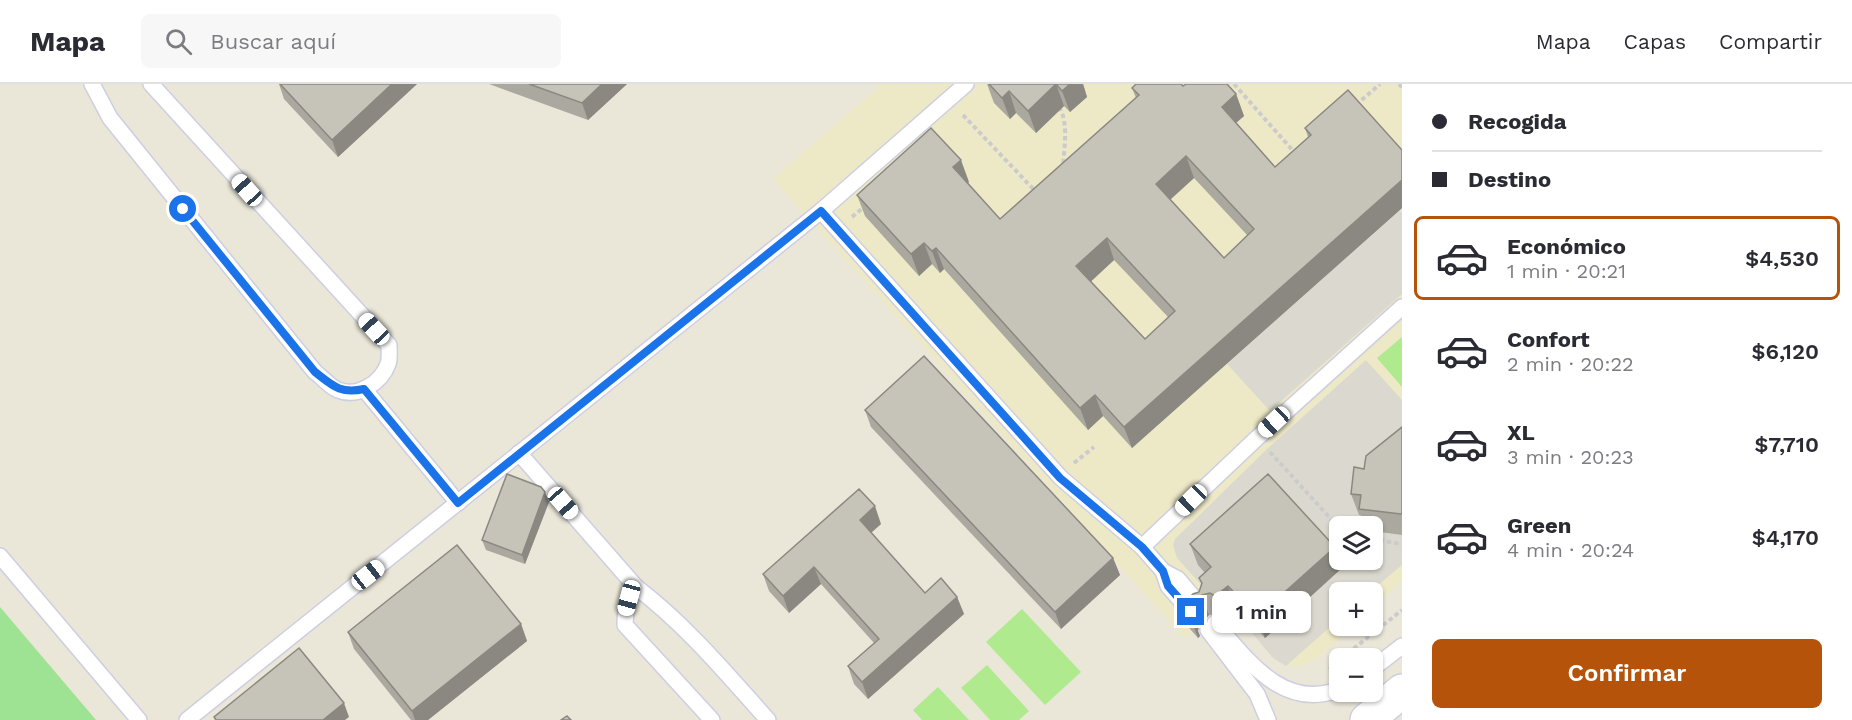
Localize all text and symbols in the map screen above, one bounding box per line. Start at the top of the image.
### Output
search box [141,14,561,68]
text: Mapa [30,25,105,58]
icon: search [162,25,195,58]
text: Buscar aquí [210,29,336,54]
text: Mapa [1536,29,1591,54]
text: Capas [1624,29,1686,54]
text: Compartir [1719,29,1822,54]
text: Recogida [1468,109,1567,134]
text: Destino [1468,167,1551,192]
car [228,171,266,209]
route start [169,195,196,222]
icon: car [1435,231,1489,285]
text: Económico [1507,234,1626,259]
text: $4,530 [1745,246,1819,271]
text: 1 min · 20:21 [1507,259,1626,283]
car [355,310,393,348]
icon: car [1435,324,1489,378]
text: Confort [1507,327,1590,352]
text: $6,120 [1752,339,1819,364]
text: 2 min · 20:22 [1507,352,1634,376]
car [1255,403,1293,441]
icon: car [1435,417,1489,471]
text: XL [1507,420,1535,445]
text: $7,710 [1754,432,1819,457]
text: 3 min · 20:23 [1507,445,1634,469]
car [1172,481,1210,519]
car [544,484,582,522]
icon: car [1435,510,1489,564]
text: Green [1507,513,1571,538]
map controls [1329,516,1383,702]
button: layers [1329,516,1383,570]
text: $4,170 [1752,525,1819,550]
text: 4 min · 20:24 [1507,538,1634,562]
car [348,557,388,593]
car [616,578,642,618]
button: + [1329,582,1383,636]
callout: 1 min [1212,591,1311,633]
route end [1177,598,1204,625]
text: 1 min [1236,600,1287,624]
button: Confirmar [1432,639,1822,708]
button: − [1329,648,1383,702]

